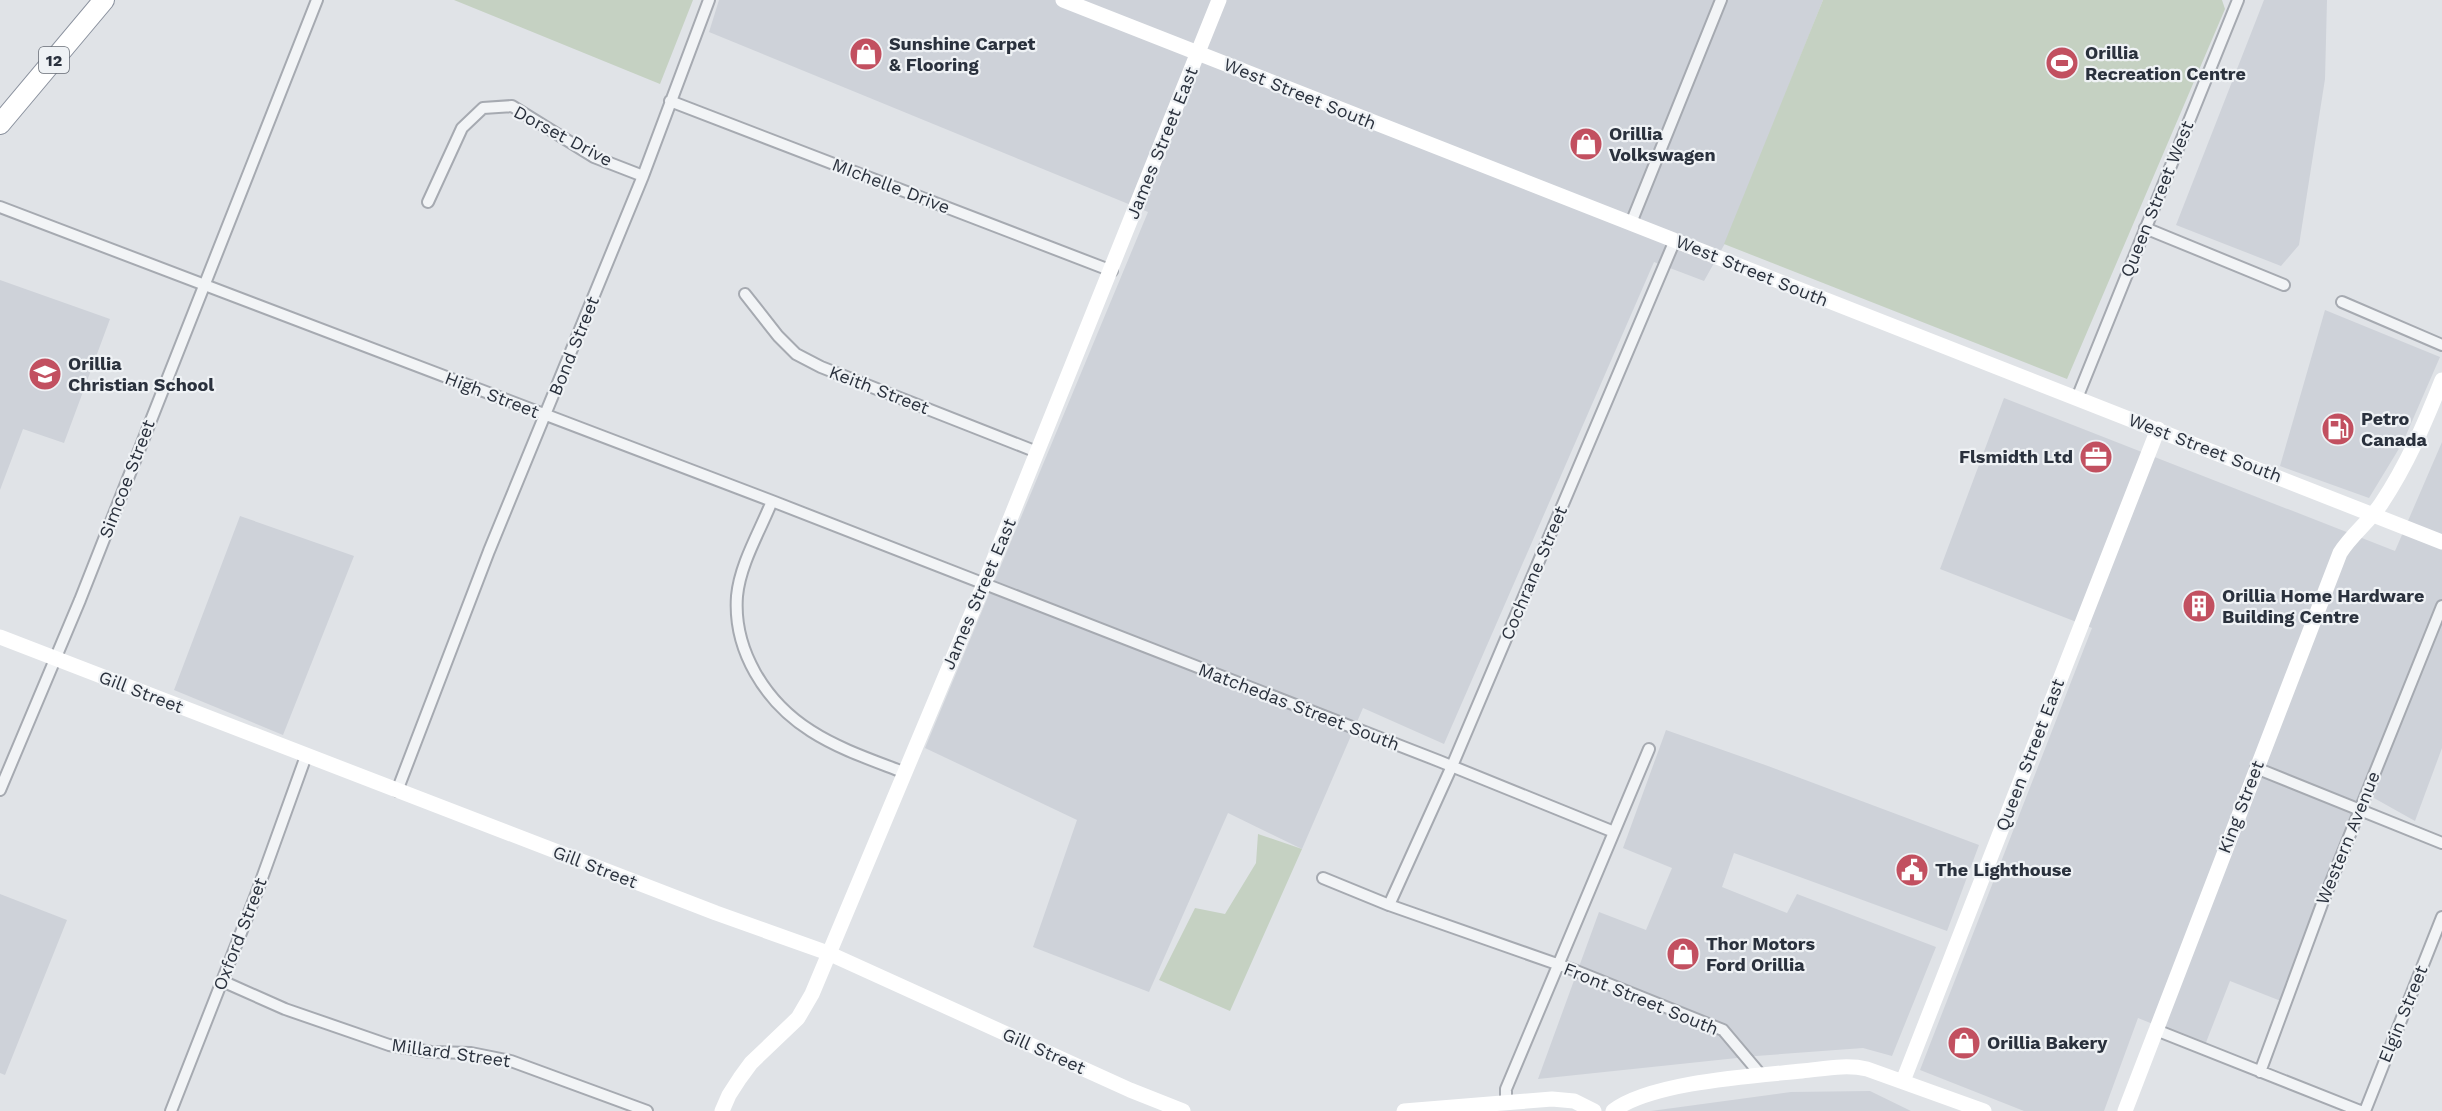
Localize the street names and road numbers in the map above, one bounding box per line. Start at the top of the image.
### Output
road number: 12 [39,47,69,73]
street label: West Street South [1221,53,1380,134]
street label: James Street East [1121,63,1202,222]
street label: Dorset Drive [510,101,616,170]
street label: Queen Street West [2116,117,2198,280]
street label: MIchelle Drive [829,153,953,218]
street label: West Street South [1673,230,1832,311]
street label: Bond Street [544,293,603,399]
street label: Keith Street [826,361,932,418]
street label: High Street [442,367,543,422]
street label: West Street South [2125,409,2285,486]
street label: Simcoe Street [94,416,159,541]
street label: Cochrane Street [1496,502,1571,643]
street label: James Street East [937,515,1020,673]
street label: Matchedas Street South [1196,658,1403,755]
street label: Gill Street [96,666,187,717]
street label: Queen Street East [1991,675,2068,834]
street label: King Street [2213,757,2268,856]
street label: Western Avenue [2311,768,2384,908]
street label: Gill Street [550,841,641,892]
street label: Oxford Street [208,874,271,993]
street label: Front Street South [1561,958,1722,1039]
street label: Elgin Street [2374,962,2432,1065]
street label: Gill Street [999,1023,1089,1078]
street label: Millard Street [390,1034,512,1071]

